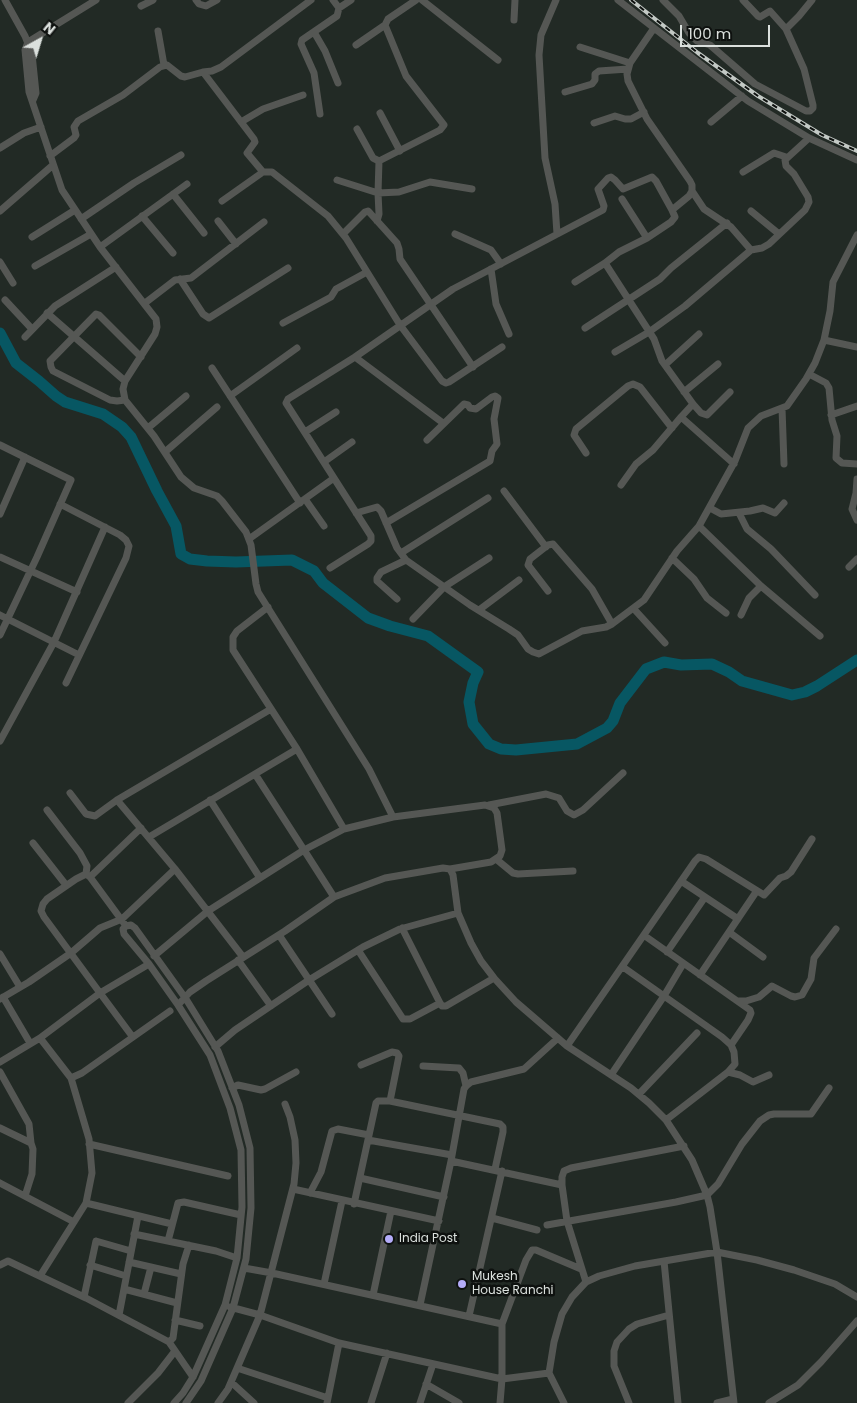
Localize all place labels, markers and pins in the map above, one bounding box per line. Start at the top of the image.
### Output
place label: India Post [399,1232,457,1246]
marker: India Post [383,1233,395,1245]
place label: Mukesh House Ranchi [472,1270,554,1298]
marker: Mukesh House Ranchi [456,1278,468,1290]

